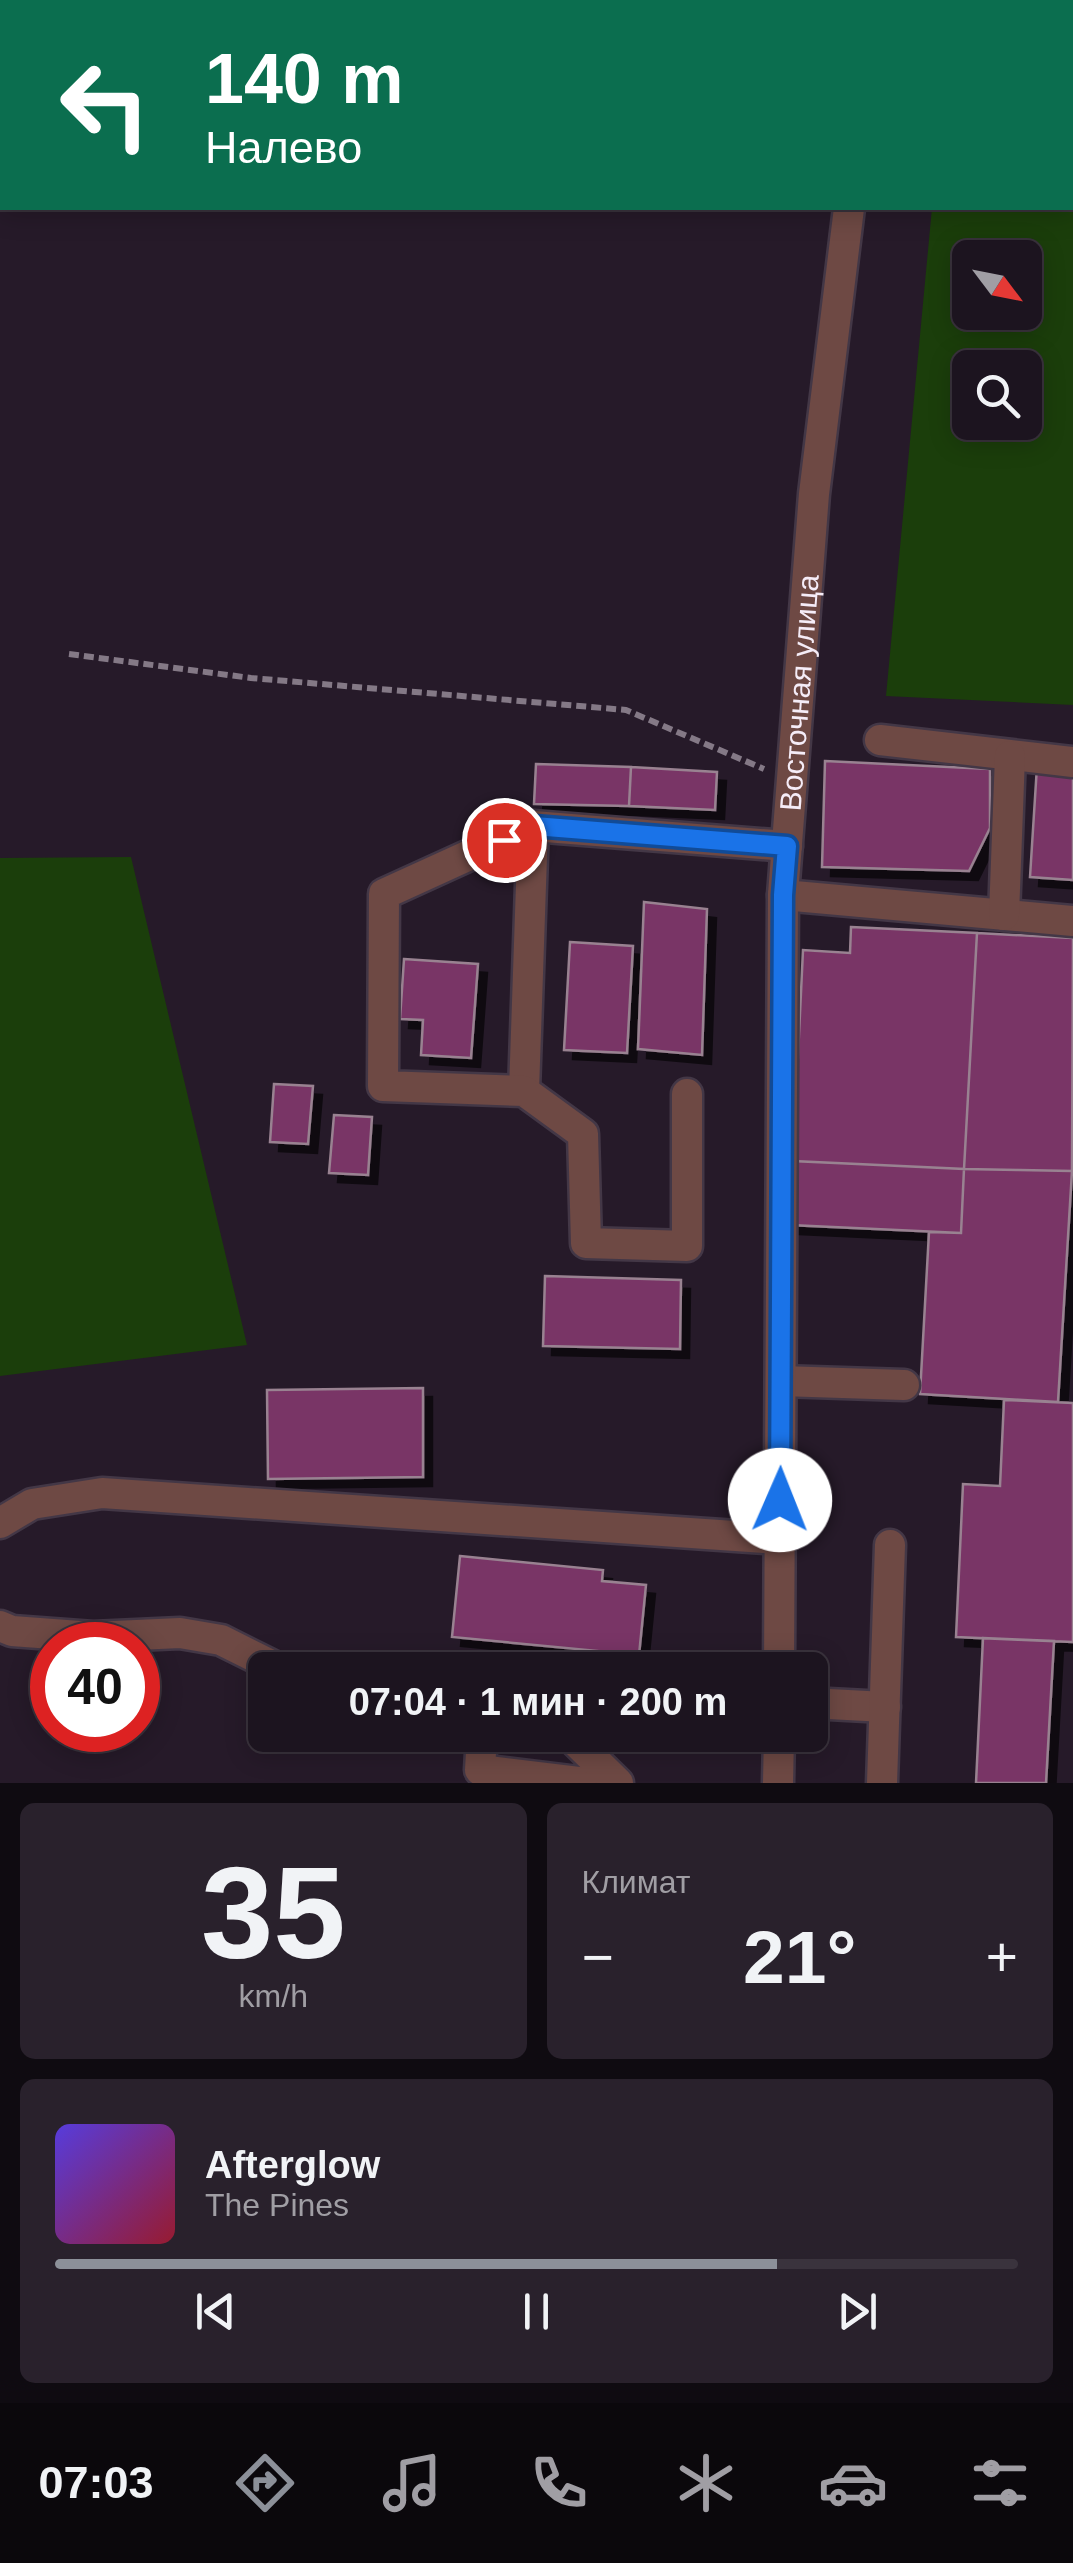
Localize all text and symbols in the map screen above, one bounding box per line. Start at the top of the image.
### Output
icon: left [40,40,170,170]
text: 140 m [205,40,403,118]
text: Налево [205,122,362,173]
north arrow [952,240,1042,330]
map controls [952,240,1042,440]
button: search [952,350,1042,440]
street label: Восточная улица [773,573,824,812]
pin [462,798,547,883]
icon: arrive [477,813,532,868]
position arrow [728,1448,832,1552]
speed limit sign: 40 [30,1622,160,1752]
text: 07:04 · 1 мин · 200 m [349,1681,727,1723]
text: 35 [201,1840,346,1986]
text: Климат [582,1864,690,1900]
text: 21° [743,1915,856,1999]
text: − [582,1926,614,1988]
text: + [986,1926,1018,1988]
text: km/h [239,1978,308,2014]
text: Afterglow [205,2144,380,2186]
text: The Pines [205,2187,349,2223]
icon: previous [188,2284,243,2339]
icon: pause [509,2284,564,2339]
icon: next [830,2284,885,2339]
icon: directions [230,2448,300,2518]
icon: music [377,2448,447,2518]
icon: phone [524,2448,594,2518]
icon: climate [671,2448,741,2518]
icon: car [818,2448,888,2518]
icon: filters [965,2448,1035,2518]
text: 07:03 [38,2457,154,2508]

